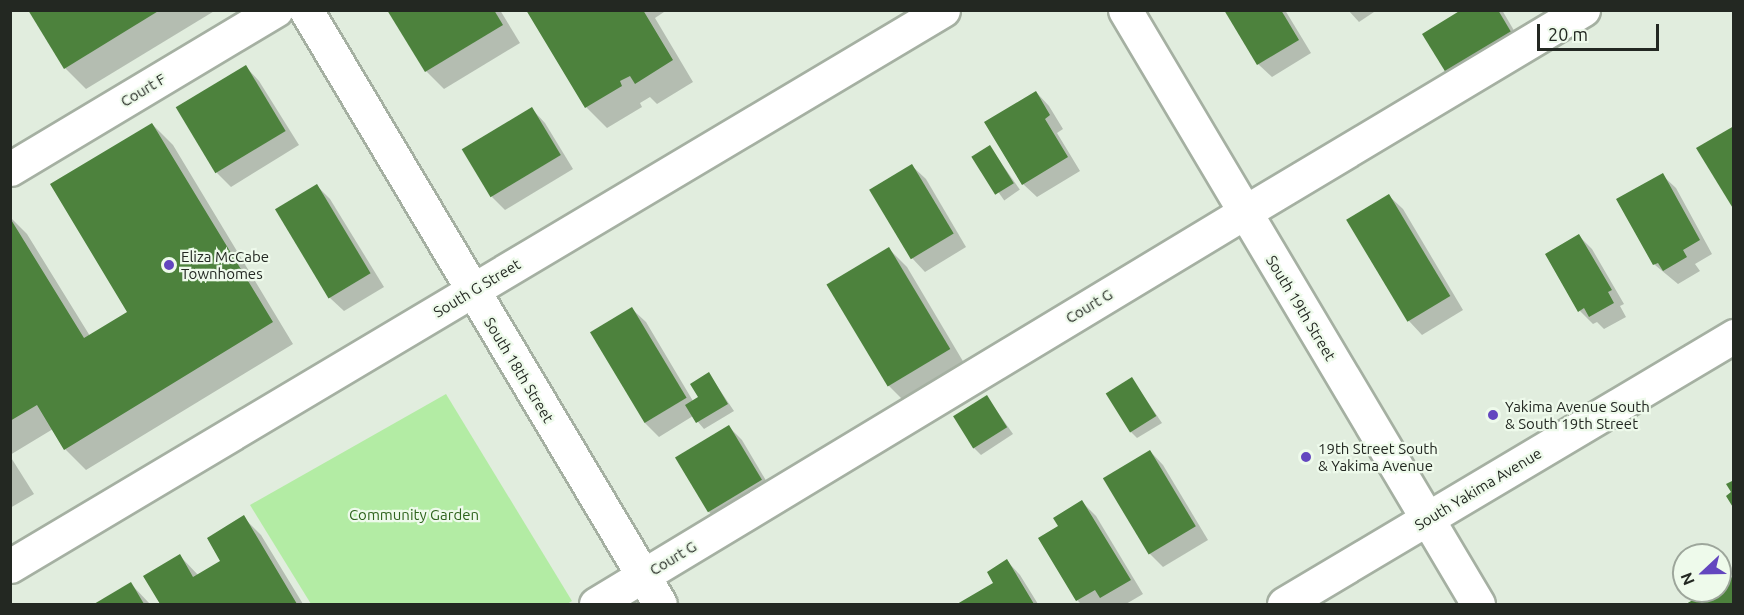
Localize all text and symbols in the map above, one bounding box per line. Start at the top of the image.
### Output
scale bar [1540,12,1662,50]
text: 20 m [1548,24,1588,44]
street label: Court F [117,70,169,110]
place label: Eliza McCabe Townhomes [181,247,269,282]
street label: South 19th Street [1262,252,1340,364]
street label: South G Street [430,255,524,321]
marker: Eliza McCabe Townhomes [162,258,176,272]
street label: Court G [1062,285,1116,327]
street label: South 18th Street [480,314,558,426]
place label: Yakima Avenue South & South 19th Street [1505,397,1650,432]
marker: Yakima Avenue South & South 19th Street [1486,408,1500,422]
place label: 19th Street South & Yakima Avenue [1318,439,1438,474]
street label: South Yakima Avenue [1411,444,1545,534]
marker: 19th Street South & Yakima Avenue [1299,450,1313,464]
park label: Community Garden [349,506,479,524]
street label: Court G [646,537,700,579]
north arrow [1672,543,1732,603]
text: N [1677,570,1698,588]

